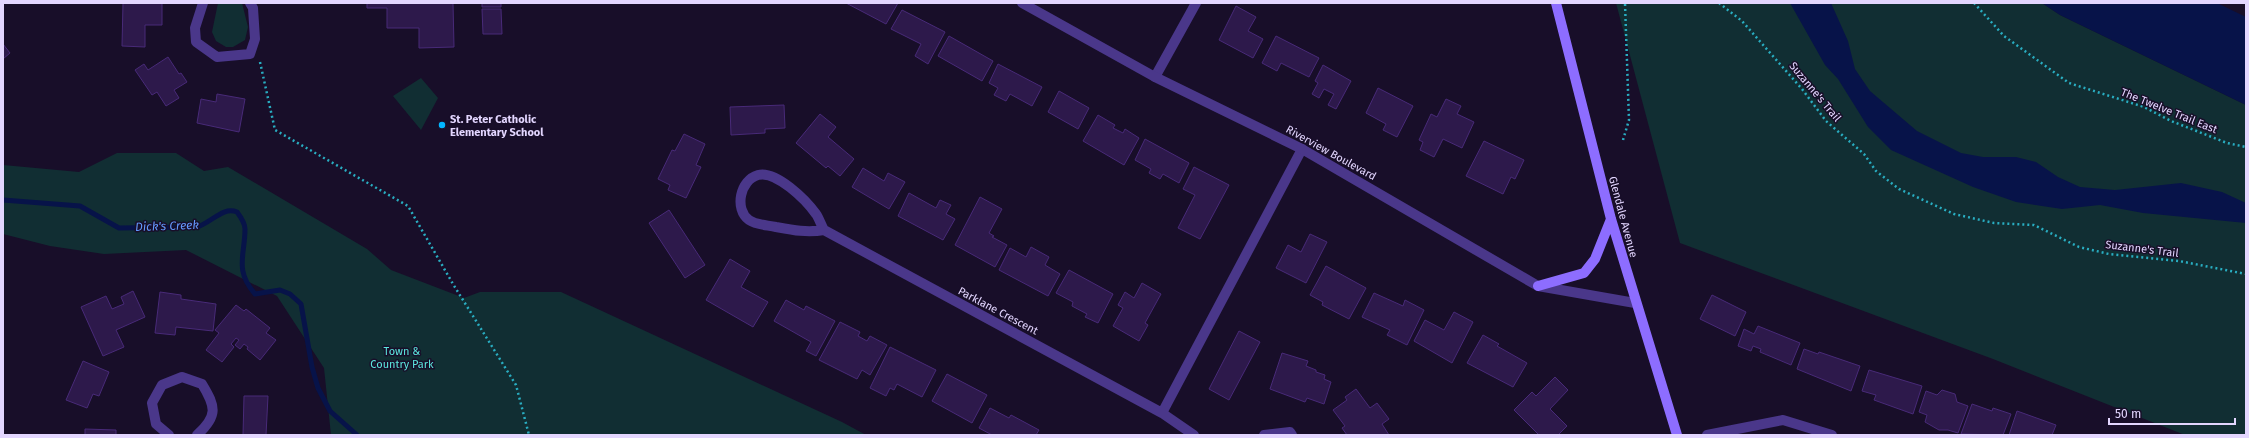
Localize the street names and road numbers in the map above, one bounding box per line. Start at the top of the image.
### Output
street label: Suzanne's Trail [1786,60,1844,124]
street label: The Twelve Trail East [2119,86,2219,136]
street label: Riverview Boulevard [1284,123,1378,183]
street label: Glendale Avenue [1606,175,1640,259]
street label: Suzanne's Trail [2105,238,2179,260]
street label: Parklane Crescent [956,284,1040,338]

